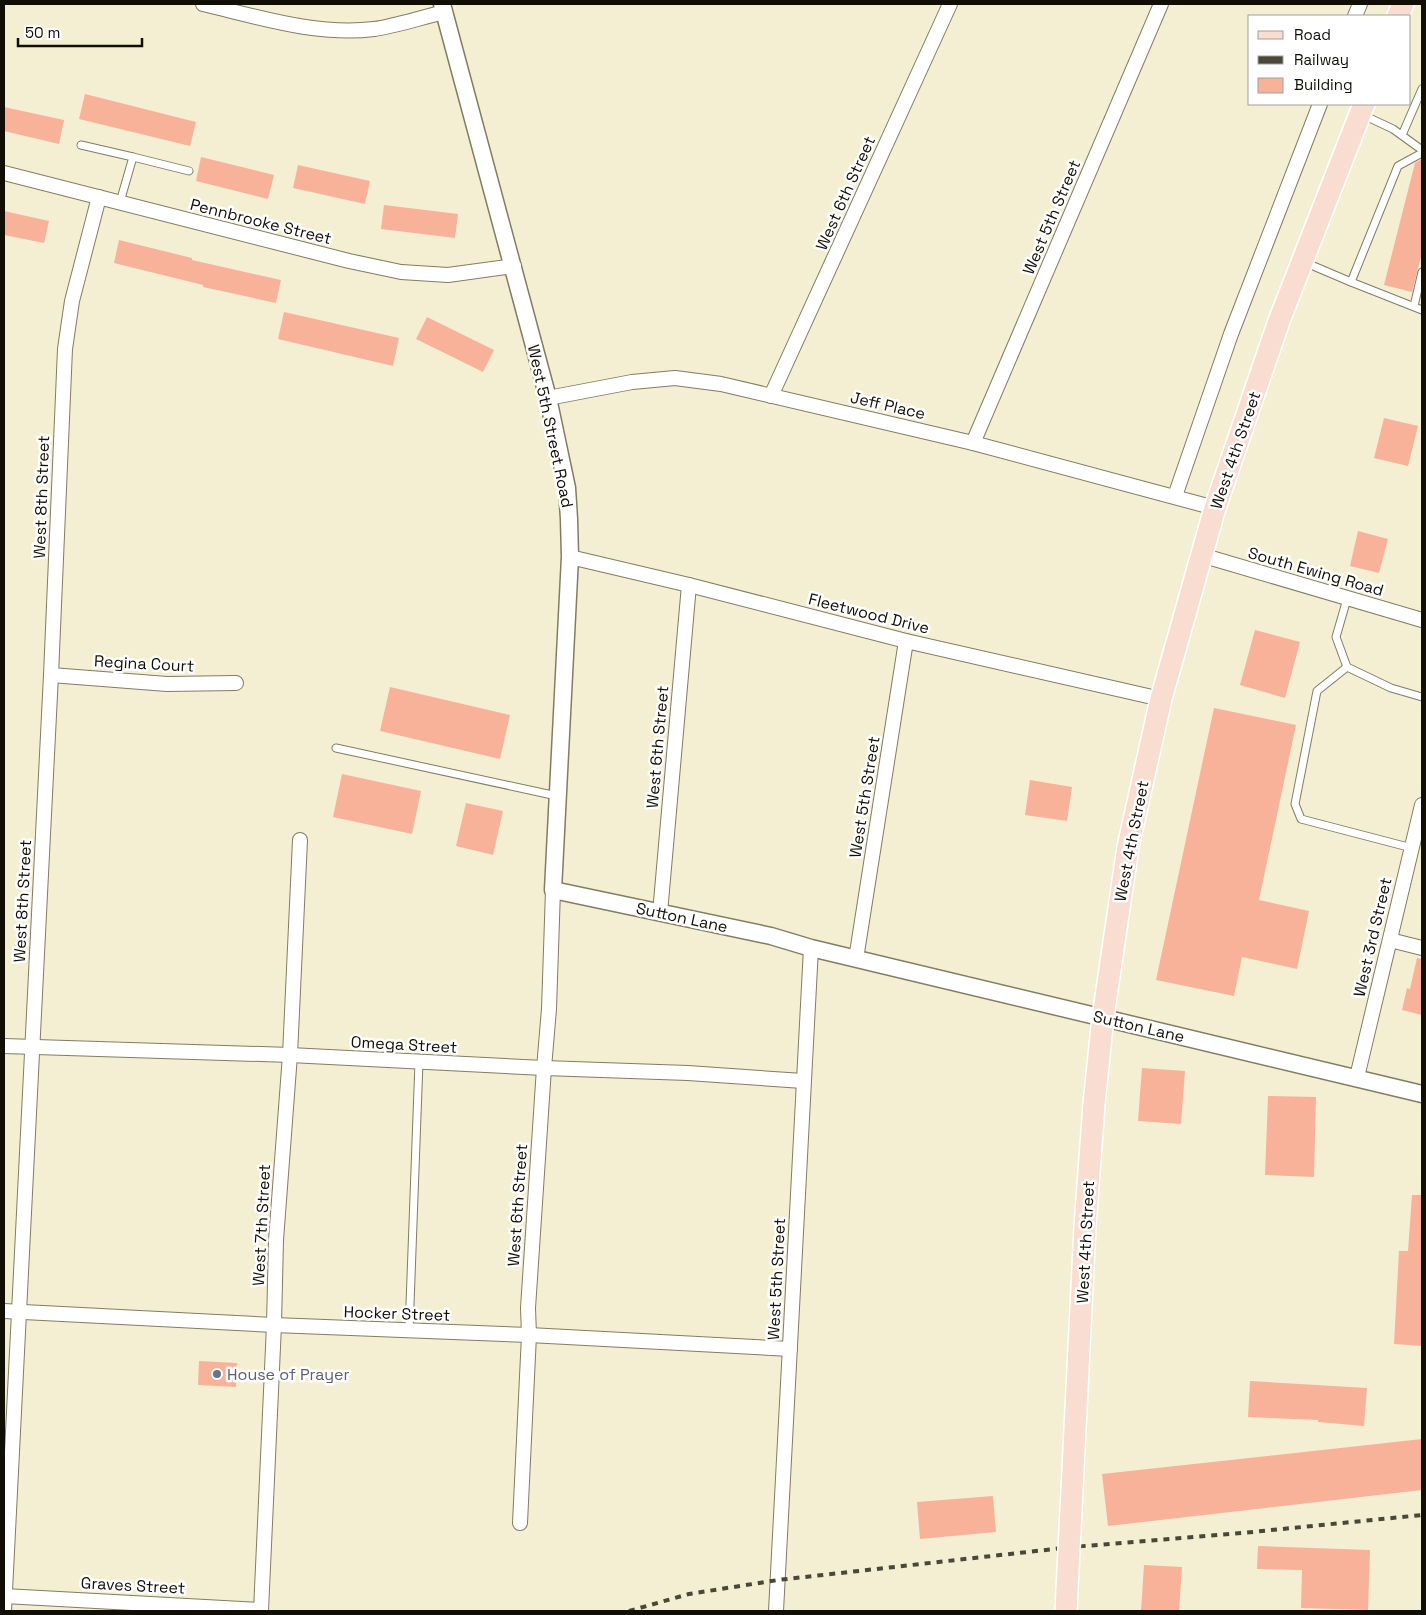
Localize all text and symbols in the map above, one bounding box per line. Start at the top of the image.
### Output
scale bar [18,15,141,47]
legend [1248,15,1411,105]
text: 50 m [25,23,60,42]
text: Road [1294,25,1331,44]
text: Railway [1294,50,1349,69]
text: Building [1294,75,1353,94]
street label: West 6th Street [811,133,880,254]
street label: West 5th Street [1018,157,1085,278]
street label: Pennbrooke Street [188,194,334,249]
street label: West 5th Street Road [523,343,578,510]
street label: Jeff Place [848,387,927,424]
street label: West 4th Street [1205,389,1265,512]
street label: West 8th Street [29,435,54,559]
street label: South Ewing Road [1246,542,1386,601]
street label: Fleetwood Drive [806,588,931,639]
street label: Regina Court [93,650,195,677]
street label: West 6th Street [642,685,673,809]
street label: West 5th Street [845,735,884,859]
street label: West 4th Street [1109,779,1154,904]
street label: West 8th Street [9,839,36,963]
street label: West 3rd Street [1349,875,1396,999]
street label: Sutton Lane [634,898,730,937]
street label: Sutton Lane [1091,1006,1187,1047]
street label: Omega Street [350,1031,458,1058]
street label: West 6th Street [503,1143,532,1267]
street label: West 7th Street [248,1163,275,1287]
street label: West 4th Street [1072,1180,1099,1304]
street label: West 5th Street [763,1217,790,1341]
street label: Hocker Street [343,1301,451,1326]
place label: House of Prayer [227,1364,350,1385]
marker: House of Prayer [211,1368,223,1380]
street label: Graves Street [80,1572,186,1599]

